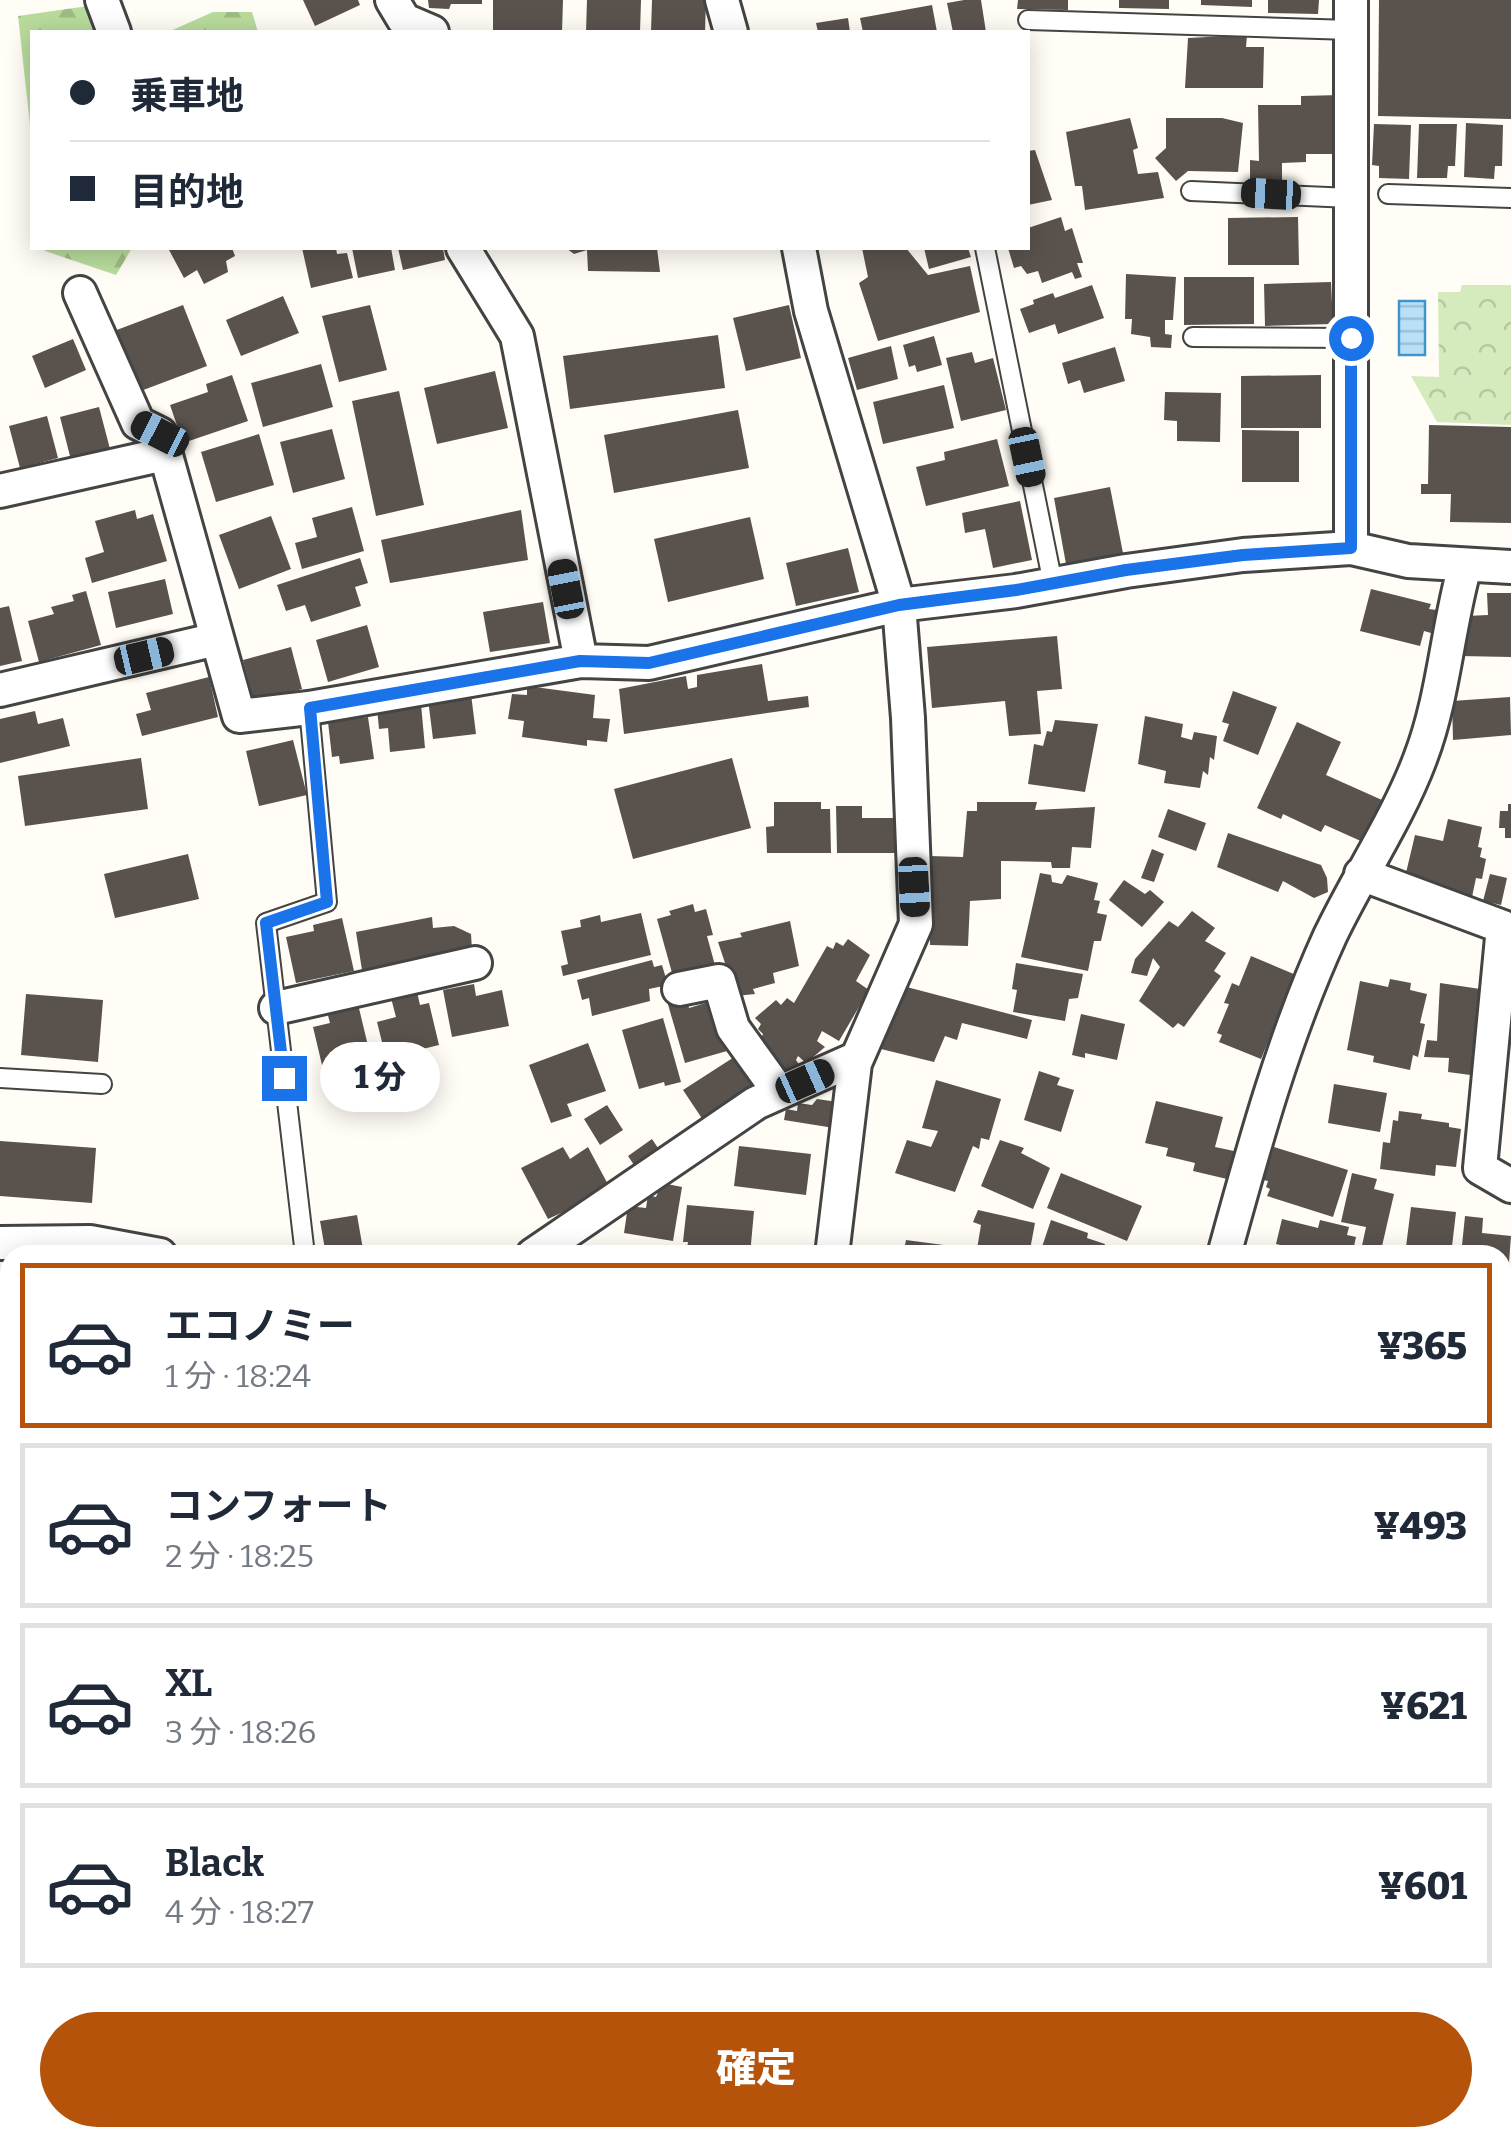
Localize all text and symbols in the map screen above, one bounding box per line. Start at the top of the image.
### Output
text: 乗車地 [130,73,244,119]
text: 目的地 [130,169,244,215]
car [1240,177,1302,211]
route start [1329,316,1374,361]
car [126,407,194,461]
car [1006,425,1048,489]
car [546,557,586,621]
car [111,635,177,677]
car [897,856,931,918]
callout: 1 分 [319,1043,439,1113]
car [771,1055,839,1107]
route end [262,1056,307,1101]
text: 1 分 [354,1058,406,1096]
icon: car [45,1301,135,1391]
text: エコノミー [165,1303,355,1349]
text: ¥365 [1377,1323,1467,1369]
text: 1 分 · 18:24 [165,1357,311,1395]
icon: car [45,1481,135,1571]
text: コンフォート [165,1483,392,1529]
text: ¥493 [1374,1503,1467,1549]
text: 2 分 · 18:25 [165,1537,314,1575]
text: XL [165,1660,212,1706]
icon: car [45,1661,135,1751]
text: ¥621 [1380,1683,1467,1729]
text: 3 分 · 18:26 [165,1713,316,1751]
text: Black [165,1840,264,1886]
icon: car [45,1841,135,1931]
text: ¥601 [1378,1863,1467,1909]
text: 4 分 · 18:27 [165,1893,314,1931]
button: 確定 [40,2012,1472,2127]

